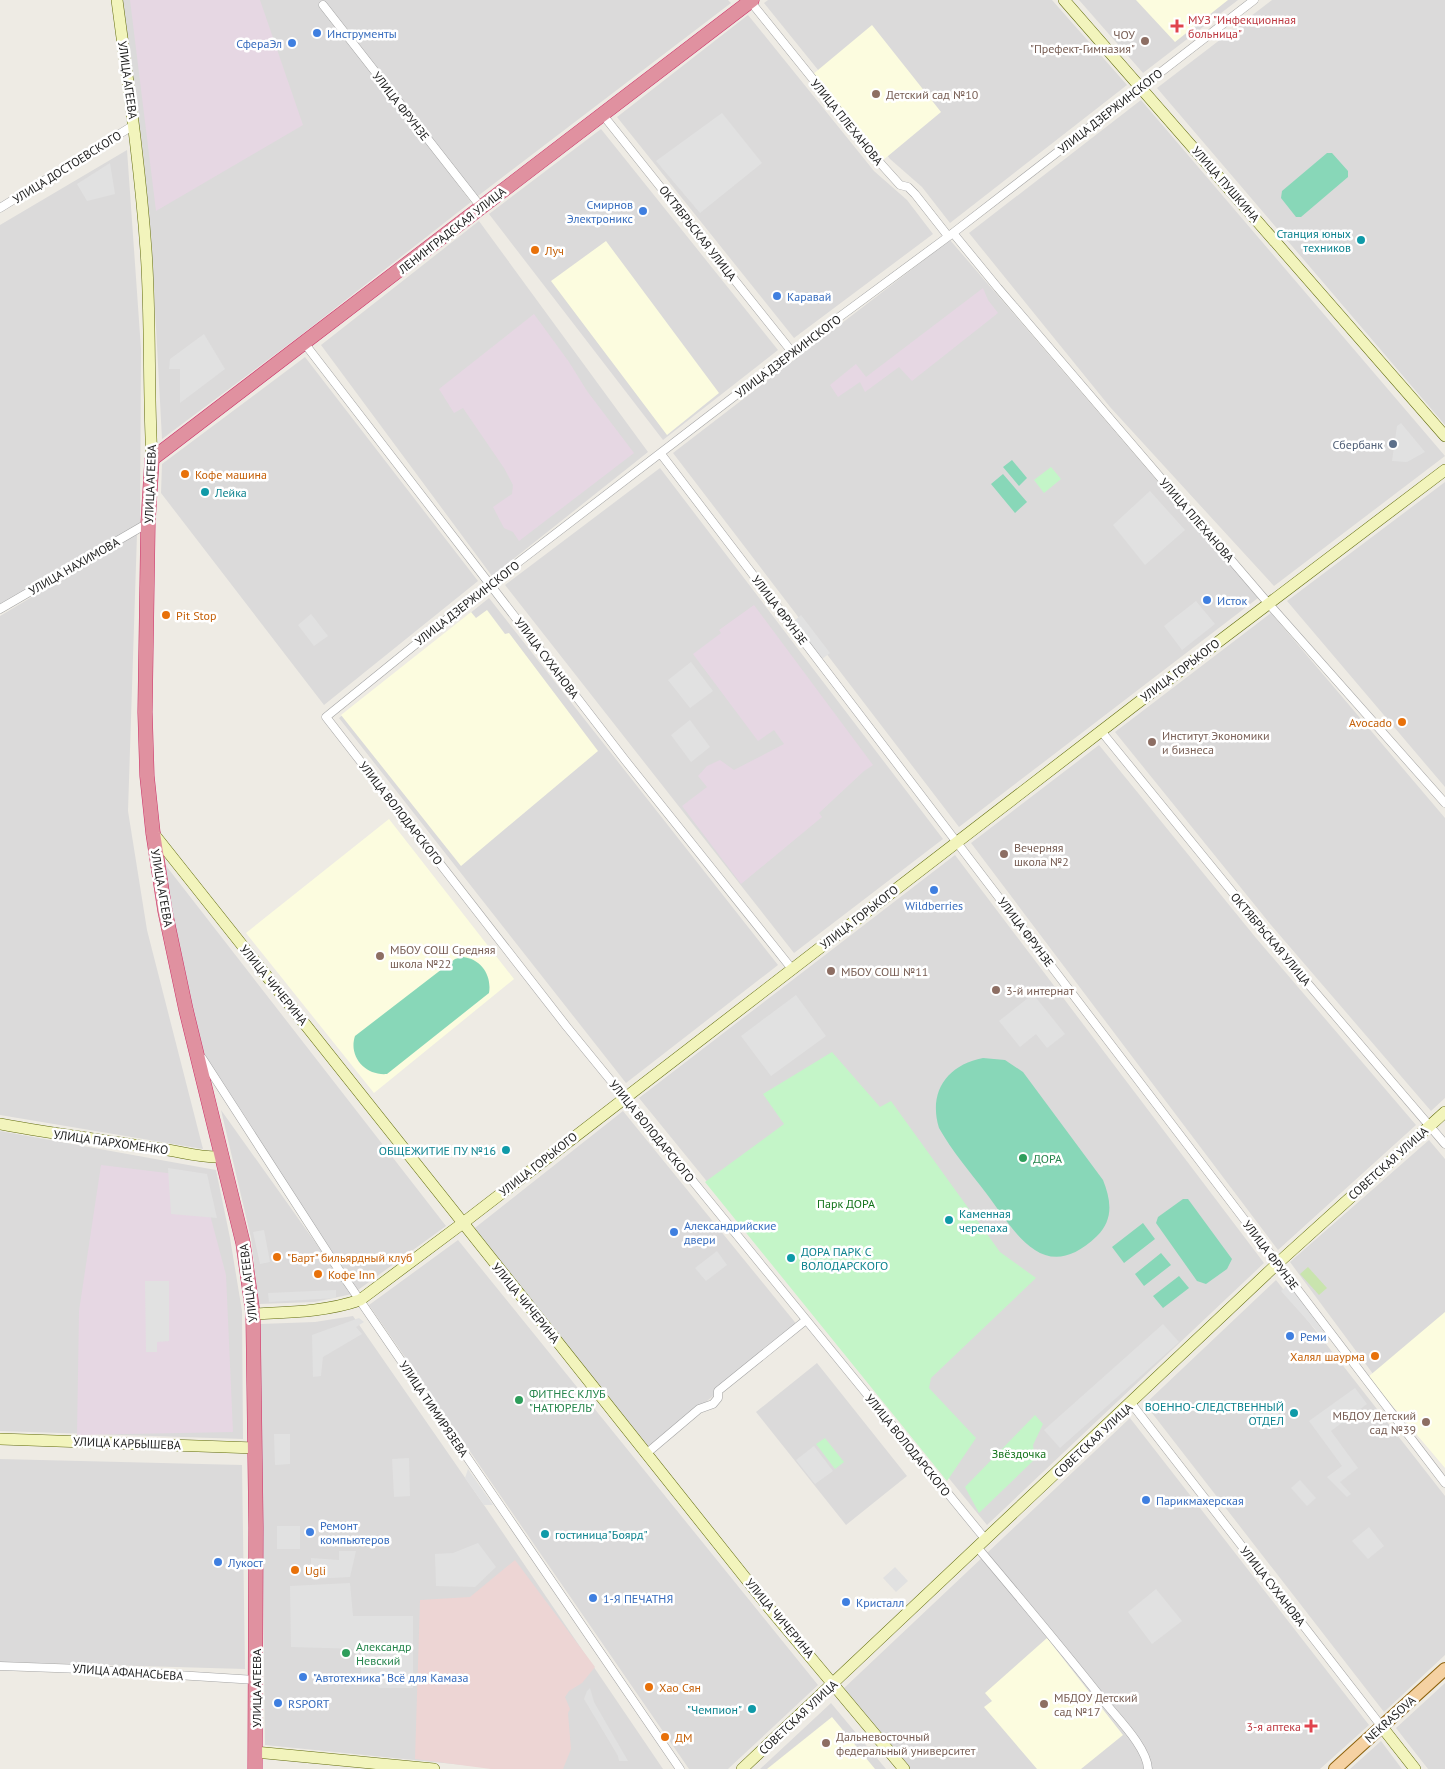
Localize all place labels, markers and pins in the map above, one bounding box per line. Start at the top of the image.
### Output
place label: МУЗ "Инфекционная больница" [1188,12,1296,41]
marker: МУЗ "Инфекционная больница" [1170,19,1184,33]
place label: Инструменты [327,26,397,41]
marker: Инструменты [311,27,323,39]
place label: ЧОУ "Префект-Гимназия" [1030,27,1135,56]
marker: ЧОУ "Префект-Гимназия" [1139,35,1151,47]
place label: СфераЭл [236,36,282,51]
marker: СфераЭл [286,37,298,49]
place label: Детский сад №10 [886,87,979,102]
marker: Детский сад №10 [870,88,882,100]
place label: Смирнов Электроникс [567,197,634,226]
marker: Смирнов Электроникс [637,205,649,217]
place label: Станция юных техников [1276,226,1351,255]
marker: Станция юных техников [1355,234,1367,246]
place label: Луч [544,243,564,258]
marker: Луч [529,244,541,256]
place label: Каравай [787,289,831,304]
marker: Каравай [771,290,783,302]
place label: Сбербанк [1333,437,1383,452]
marker: Сбербанк [1387,438,1399,450]
place label: Кофе машина [195,467,267,482]
marker: Кофе машина [179,468,191,480]
place label: Лейка [214,485,247,500]
marker: Лейка [199,486,211,498]
place label: Исток [1217,593,1247,608]
marker: Исток [1201,594,1213,606]
place label: Pit Stop [176,608,216,623]
marker: Pit Stop [160,609,172,621]
place label: Avocado [1349,715,1392,730]
marker: Avocado [1396,716,1408,728]
place label: Институт Экономики и бизнеса [1162,728,1270,757]
marker: Институт Экономики и бизнеса [1146,736,1158,748]
place label: Вечерняя школа №2 [1014,840,1069,869]
marker: Вечерняя школа №2 [998,848,1010,860]
marker: Wildberries [928,884,940,896]
place label: Wildberries [905,898,963,913]
place label: МБОУ СОШ Средняя школа №22 [390,942,496,971]
marker: МБОУ СОШ Средняя школа №22 [374,950,386,962]
place label: МБОУ СОШ №11 [841,964,928,979]
marker: МБОУ СОШ №11 [825,965,837,977]
place label: 3-й интернат [1006,983,1074,998]
marker: 3-й интернат [990,984,1002,996]
place label: ОБЩЕЖИТИЕ ПУ №16 [379,1143,496,1158]
marker: ОБЩЕЖИТИЕ ПУ №16 [500,1144,512,1156]
place label: ДОРА [1033,1151,1062,1166]
marker: ДОРА [1017,1152,1029,1164]
place label: Каменная черепаха [959,1206,1011,1235]
marker: Каменная черепаха [943,1214,955,1226]
place label: Александрийские двери [684,1218,776,1247]
marker: Александрийские двери [668,1226,680,1238]
place label: ДОРА ПАРК С ВОЛОДАРСКОГО [801,1244,888,1273]
place label: "Барт" бильярдный клуб [287,1250,412,1265]
marker: "Барт" бильярдный клуб [271,1251,283,1263]
marker: ДОРА ПАРК С ВОЛОДАРСКОГО [785,1252,797,1264]
place label: Кофе Inn [328,1267,375,1282]
marker: Кофе Inn [312,1268,324,1280]
place label: Реми [1300,1329,1327,1344]
marker: Реми [1284,1330,1296,1342]
place label: Халял шаурма [1290,1349,1365,1364]
marker: Халял шаурма [1369,1350,1381,1362]
place label: ФИТНЕС КЛУБ "НАТЮРЕЛЬ" [529,1386,606,1415]
marker: ФИТНЕС КЛУБ "НАТЮРЕЛЬ" [513,1394,525,1406]
place label: ВОЕННО-СЛЕДСТВЕННЫЙ ОТДЕЛ [1145,1399,1284,1428]
marker: ВОЕННО-СЛЕДСТВЕННЫЙ ОТДЕЛ [1288,1407,1300,1419]
place label: МБДОУ Детский сад №39 [1332,1408,1416,1437]
marker: МБДОУ Детский сад №39 [1420,1416,1432,1428]
place label: Парикмахерская [1156,1493,1244,1508]
marker: Парикмахерская [1140,1494,1152,1506]
place label: Ремонт компьютеров [320,1518,390,1547]
marker: Ремонт компьютеров [304,1526,316,1538]
place label: гостиница"Боярд" [555,1527,647,1542]
marker: гостиница"Боярд" [539,1528,551,1540]
place label: Лукост [227,1555,263,1570]
marker: Лукост [212,1556,224,1568]
place label: Ugli [305,1563,326,1578]
marker: Ugli [289,1564,301,1576]
place label: 1-Я ПЕЧАТНЯ [603,1591,673,1606]
marker: 1-Я ПЕЧАТНЯ [587,1592,599,1604]
place label: Кристалл [856,1595,904,1610]
marker: Кристалл [840,1596,852,1608]
place label: Александр Невский [356,1639,412,1668]
marker: Александр Невский [340,1647,352,1659]
place label: "Автотехника" Всё для Камаза [313,1670,468,1685]
marker: "Автотехника" Всё для Камаза [297,1671,309,1683]
place label: Хао Сян [659,1680,701,1695]
marker: Хао Сян [643,1681,655,1693]
place label: МБДОУ Детский сад №17 [1054,1690,1138,1719]
place label: RSPORT [288,1696,330,1711]
marker: RSPORT [272,1697,284,1709]
marker: МБДОУ Детский сад №17 [1038,1698,1050,1710]
place label: "Чемпион" [687,1702,742,1717]
marker: "Чемпион" [746,1703,758,1715]
place label: 3-я аптека [1246,1719,1301,1734]
marker: 3-я аптека [1305,1720,1317,1732]
place label: Дальневосточный федеральный университет [836,1729,976,1758]
place label: ДМ [675,1730,693,1745]
marker: ДМ [659,1731,671,1743]
marker: Дальневосточный федеральный университет [820,1737,832,1749]

